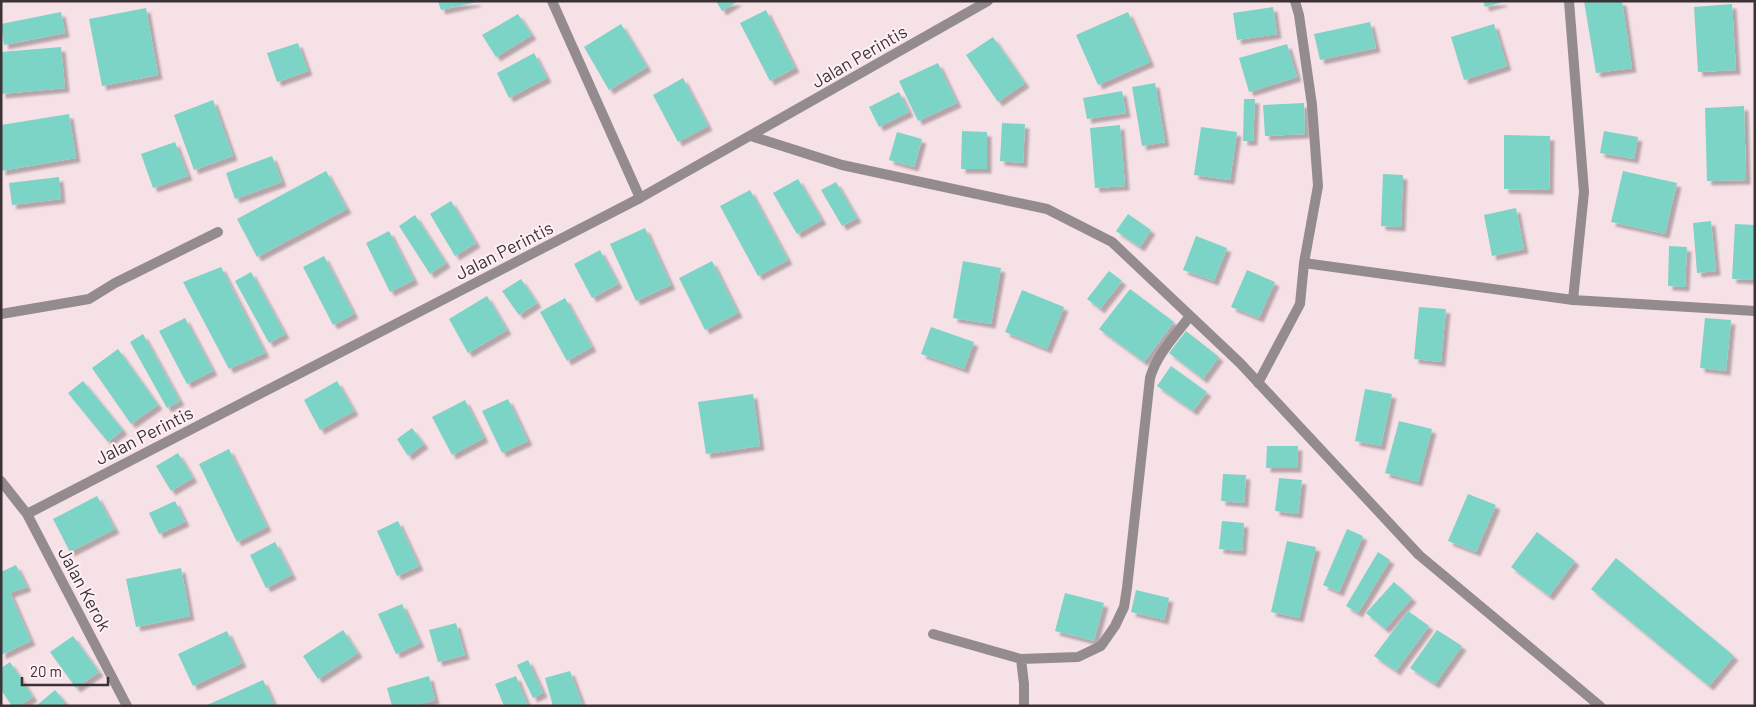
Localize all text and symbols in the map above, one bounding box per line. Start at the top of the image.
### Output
street label: Jalan Perintis [807,20,911,92]
street label: Jalan Perintis [451,216,557,284]
street label: Jalan Perintis [91,401,197,469]
street label: Jalan Kerok [54,543,116,635]
scale bar [22,654,109,686]
text: 20 m [30,662,62,680]

